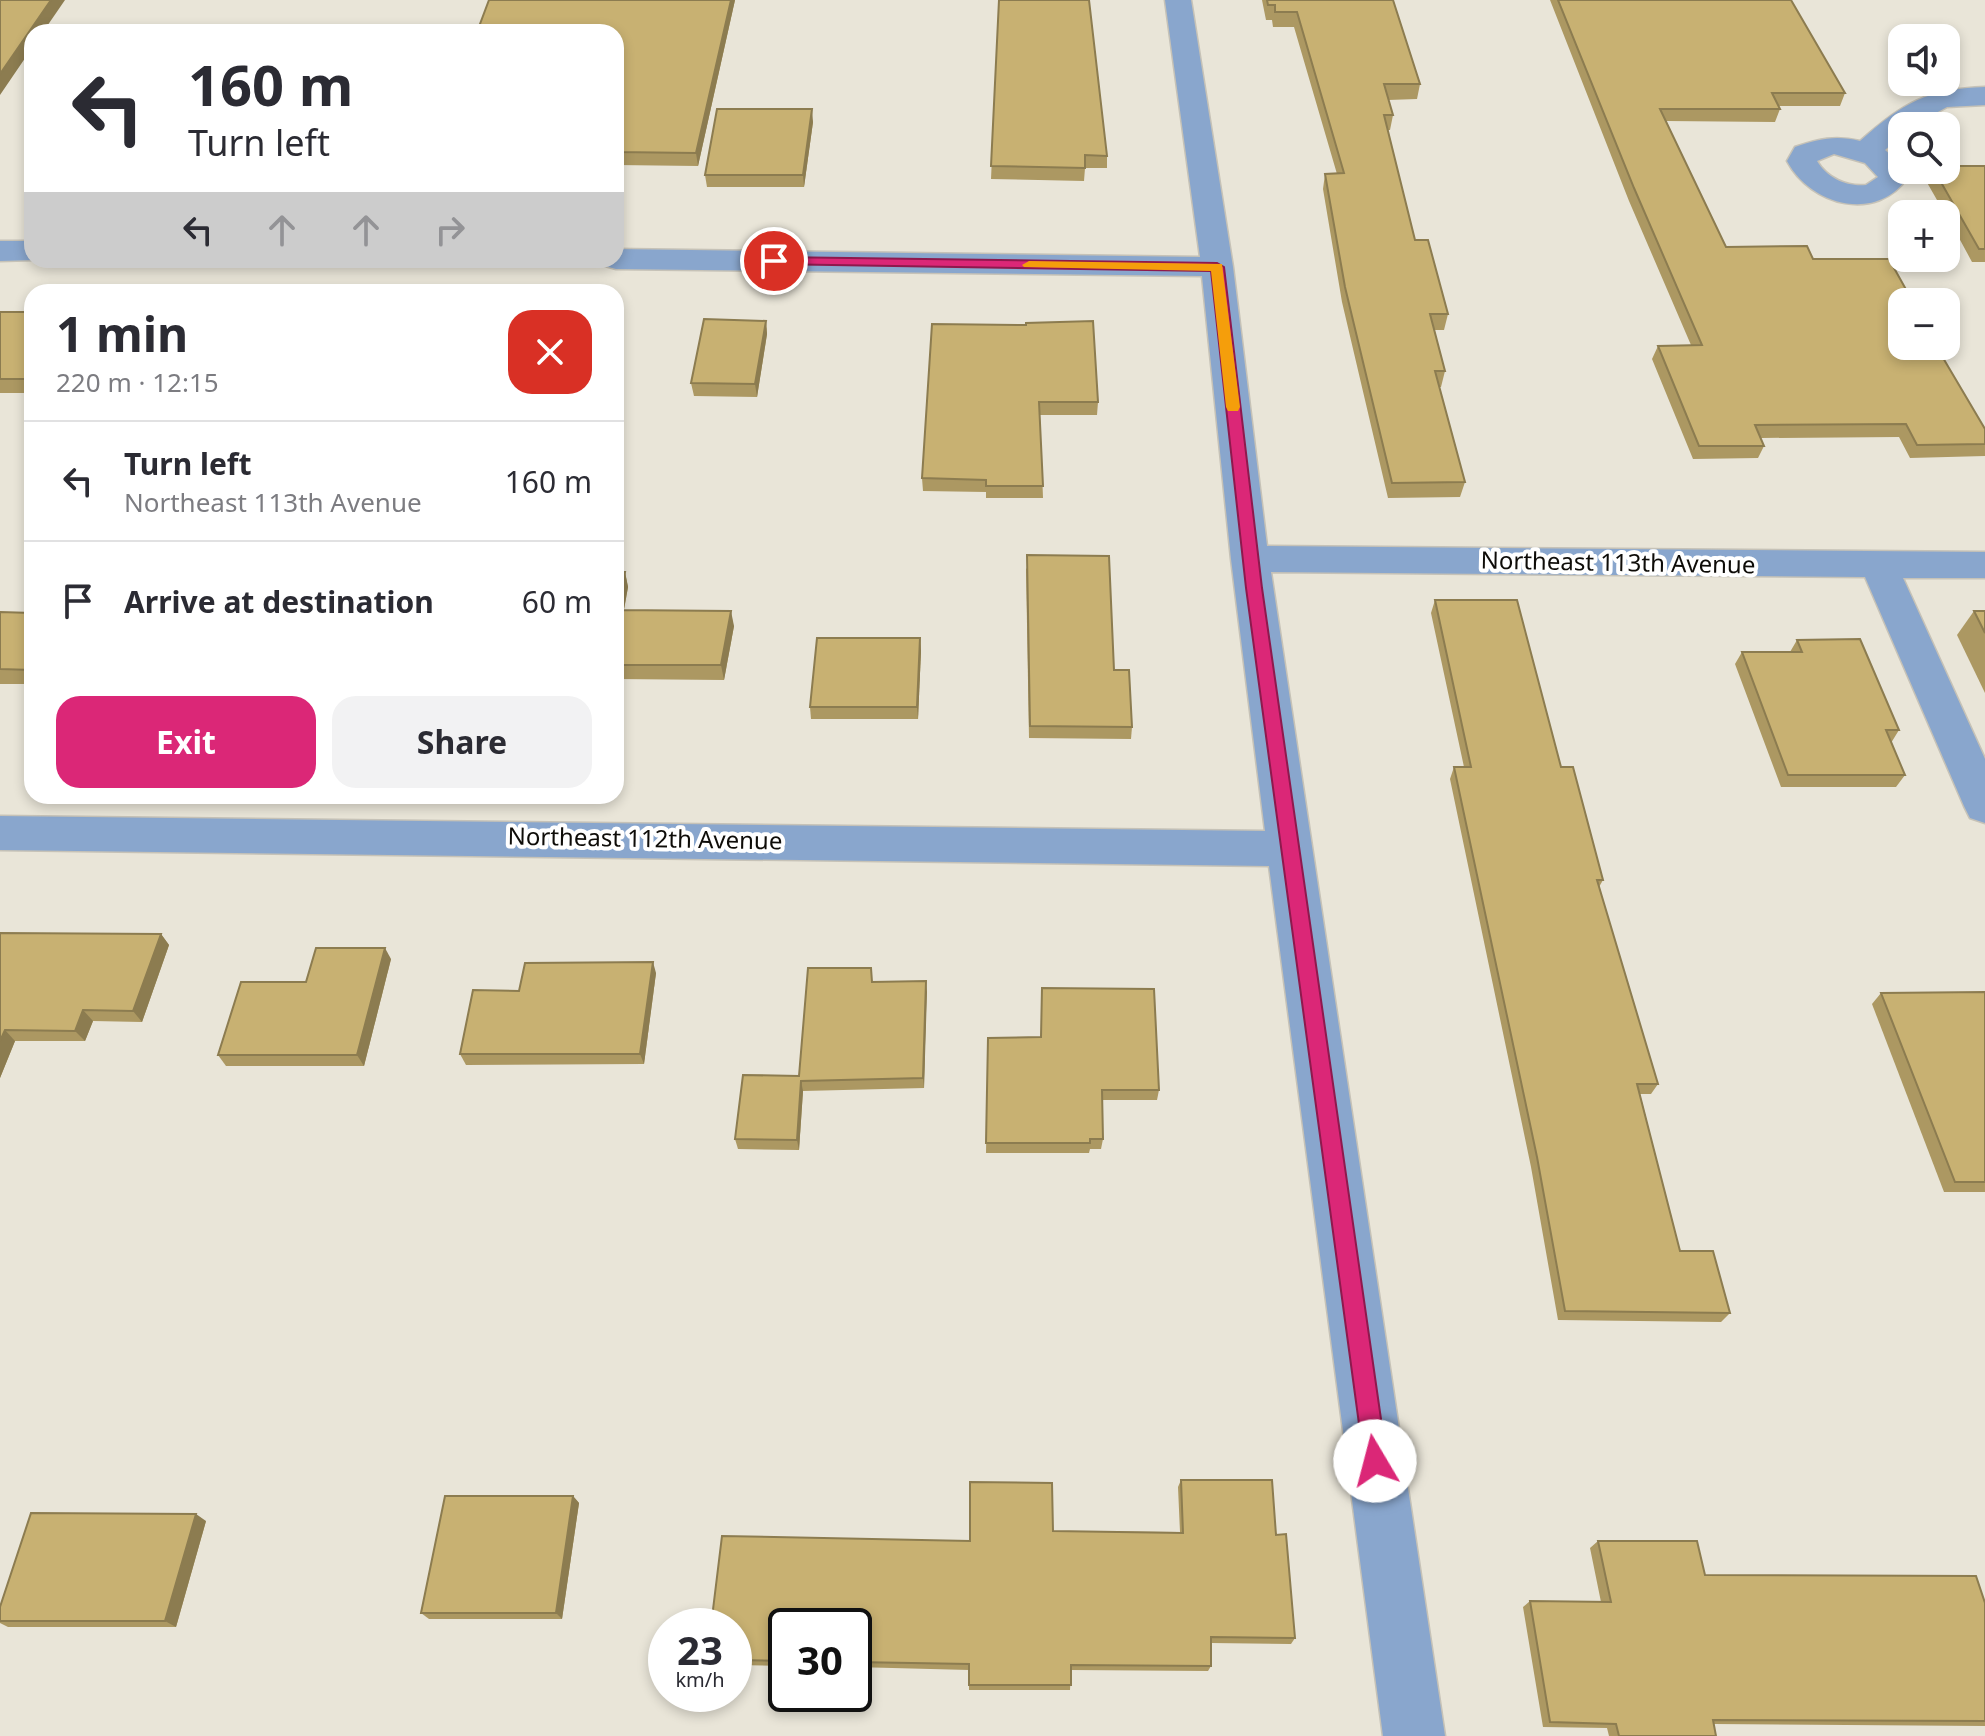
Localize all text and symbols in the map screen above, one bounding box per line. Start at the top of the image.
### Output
map controls [1888,24,1960,360]
button: sound [1888,24,1960,96]
text: 160 m [188,46,353,122]
icon: left [56,56,160,160]
button: search [1888,112,1960,184]
text: Turn left [188,118,330,167]
button: + [1888,200,1960,272]
icon: left [176,208,220,252]
icon: ahead [260,208,304,252]
icon: ahead [344,208,388,252]
icon: right [428,208,472,252]
pin [740,227,808,295]
icon: arrive [752,239,796,283]
button: − [1888,288,1960,360]
text: 1 min [56,301,188,366]
button: close [508,310,592,394]
text: 220 m · 12:15 [56,364,219,400]
text: Turn left [124,443,252,484]
icon: left [56,459,100,503]
text: 160 m [505,461,592,502]
text: Northeast 113th Avenue [124,484,422,520]
street label: Northeast 113th Avenue [1480,543,1756,580]
icon: arrive [56,579,100,623]
text: Arrive at destination [124,581,434,622]
text: 60 m [522,581,592,622]
button: Exit [56,696,316,788]
button: Share [332,696,592,788]
street label: Northeast 112th Avenue [507,819,783,856]
position arrow [1333,1419,1417,1503]
speed limit sign: 30 [768,1608,872,1712]
text: 23 [677,1622,723,1677]
text: km/h [675,1666,725,1693]

